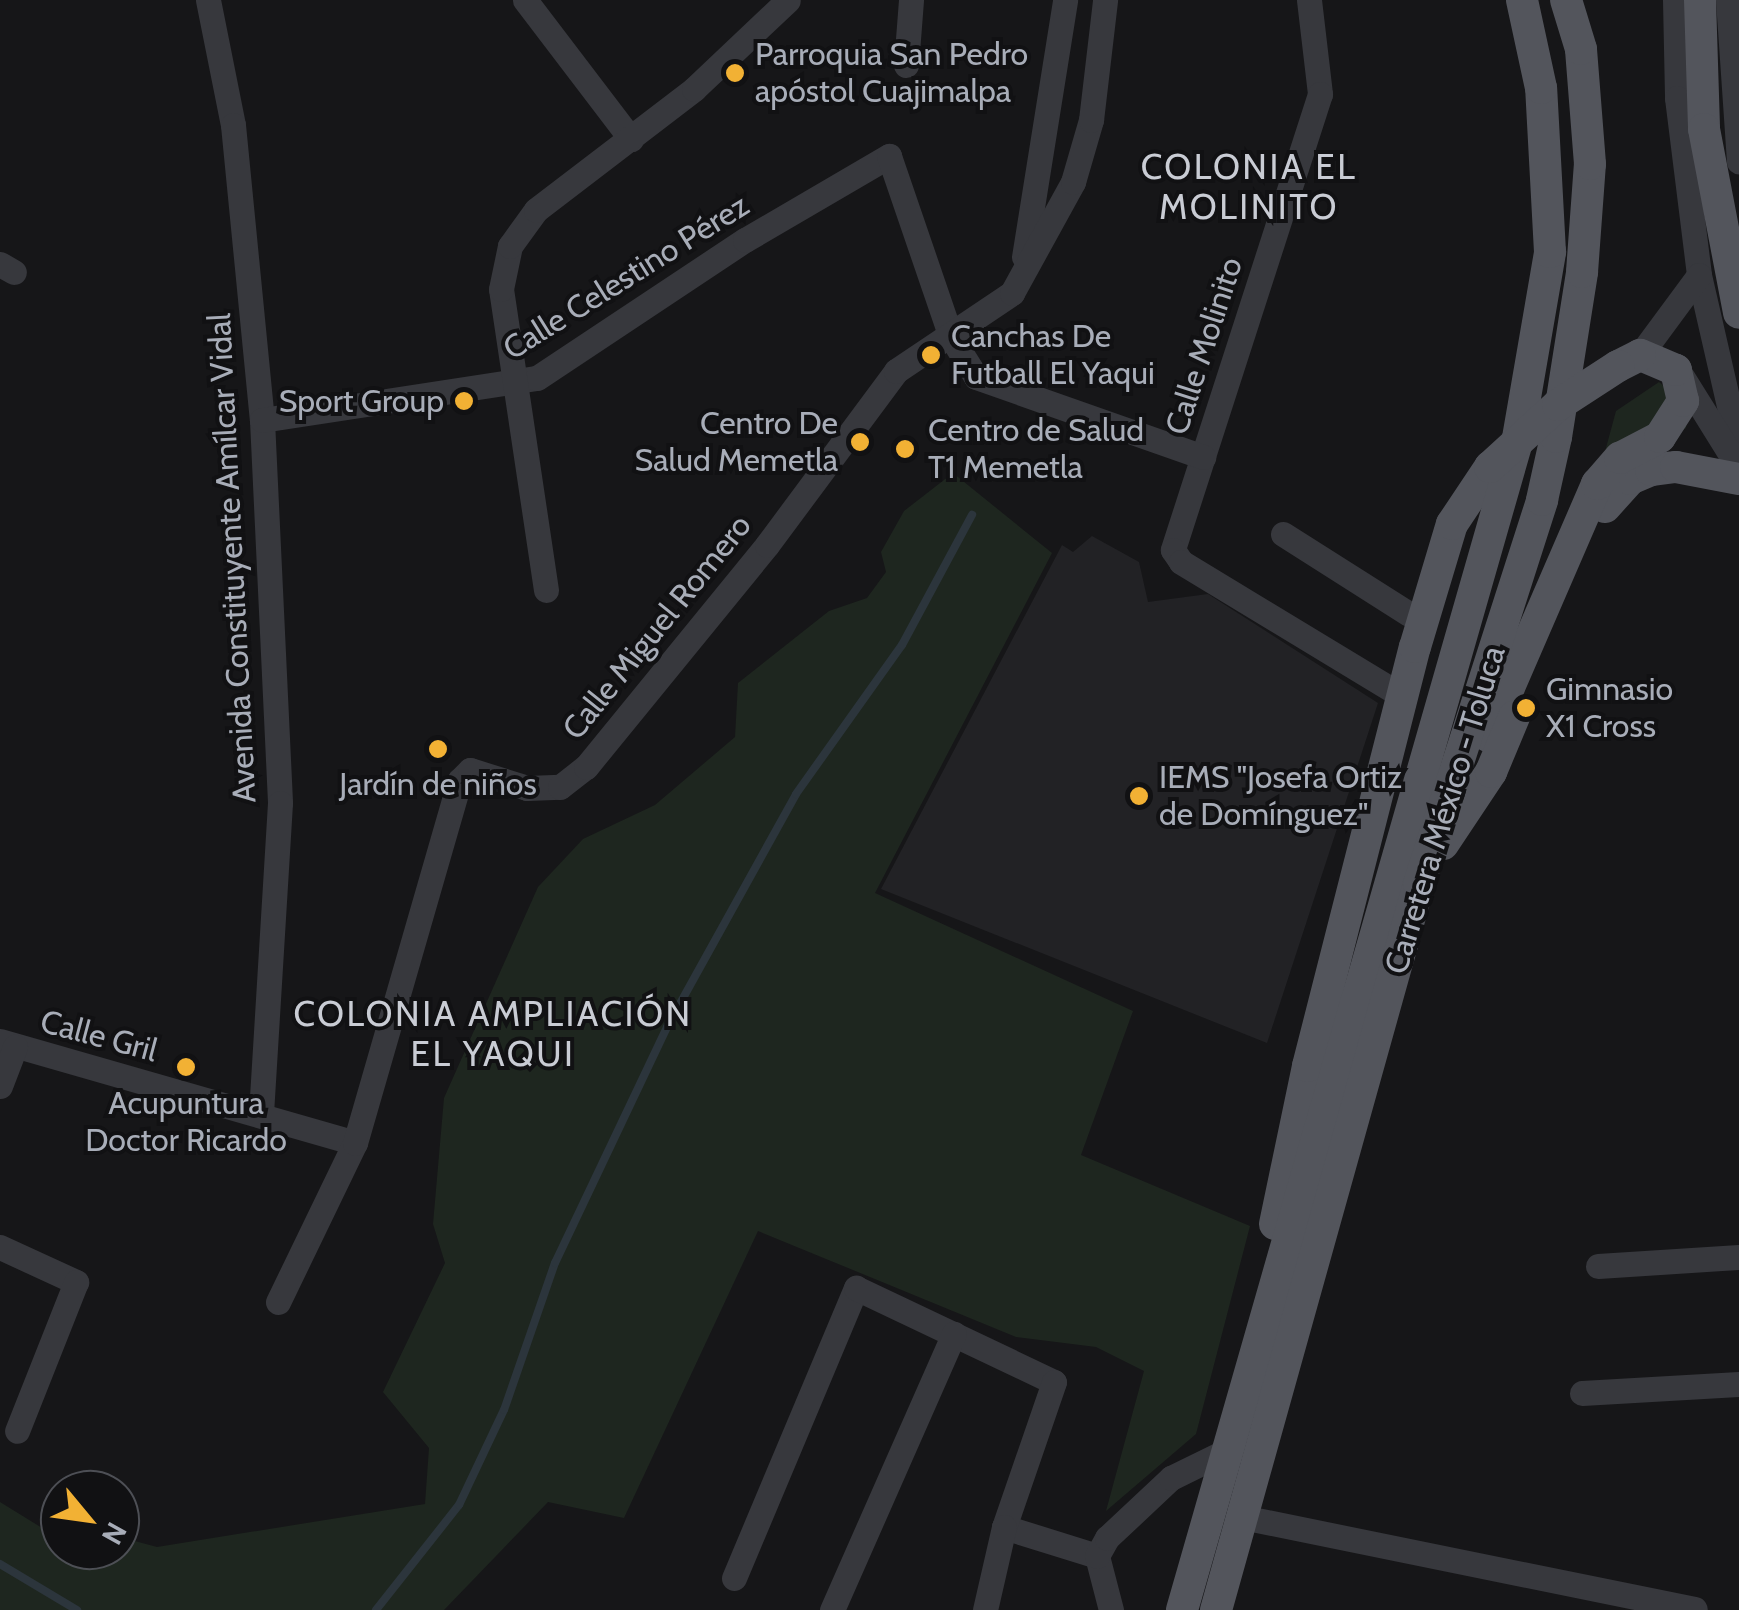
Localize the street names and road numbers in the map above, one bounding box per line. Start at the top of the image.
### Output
street label: Calle Celestino Pérez [496,186,756,368]
street label: Calle Molinito [1157,253,1251,439]
street label: Avenida Constituyente Amílcar Vidal [200,312,264,804]
street label: Calle Miguel Romero [555,507,759,747]
street label: Carretera México - Toluca [1377,641,1513,979]
street label: Calle Gril [36,1002,162,1070]

